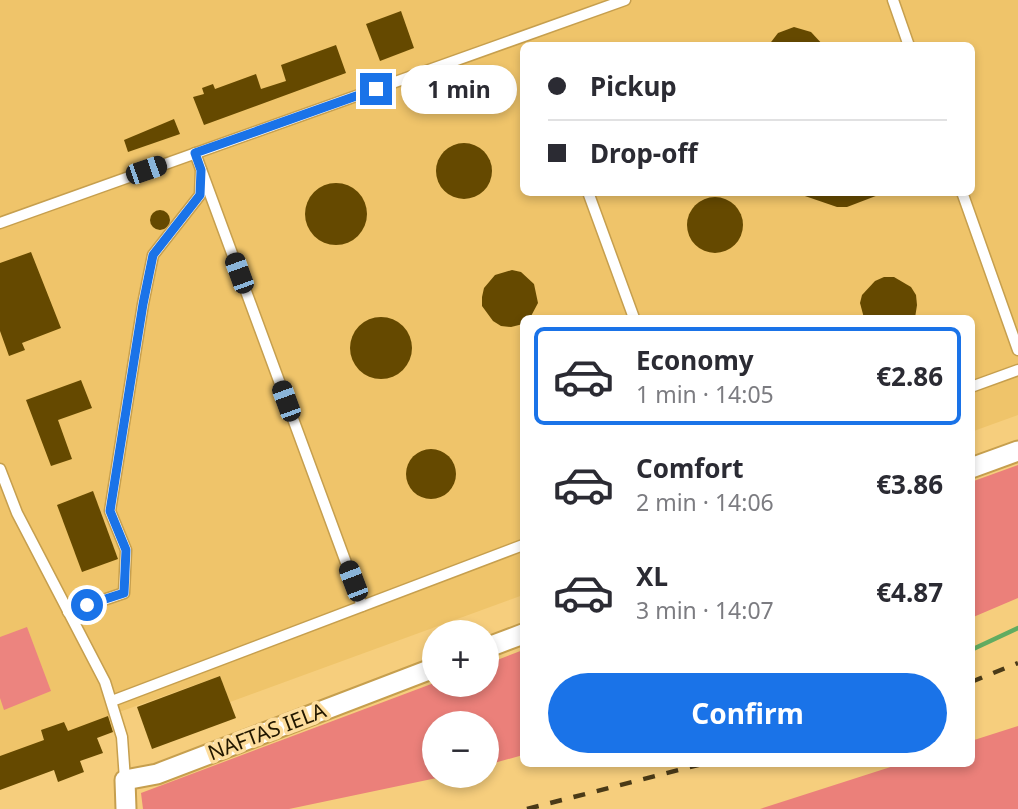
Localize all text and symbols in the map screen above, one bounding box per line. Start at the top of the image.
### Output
callout: 1 min [400,64,516,114]
text: Pickup [590,68,677,104]
route end [360,73,392,105]
text: 1 min [427,73,491,105]
text: Drop-off [590,135,697,171]
car [123,153,170,187]
car [222,250,257,296]
text: Economy [636,342,754,378]
icon: car [552,345,615,408]
text: €2.86 [876,358,943,394]
car [269,378,304,424]
text: 1 min · 14:05 [636,378,774,410]
text: Comfort [636,450,744,486]
icon: car [552,453,615,516]
text: €3.86 [876,466,943,502]
text: 2 min · 14:06 [636,486,774,518]
car [336,558,371,604]
text: XL [636,558,668,594]
icon: car [552,561,615,624]
text: €4.87 [876,574,943,610]
route start [71,589,103,621]
text: 3 min · 14:07 [636,594,774,626]
map controls [422,620,499,788]
button: + [422,620,499,697]
button: Confirm [548,673,947,753]
street label: NAFTAS IELA [204,696,330,766]
button: − [422,711,499,788]

